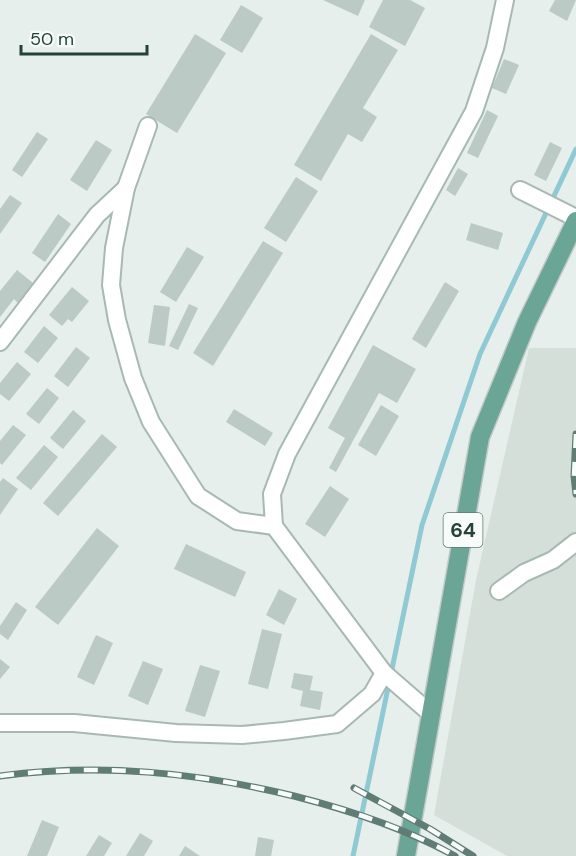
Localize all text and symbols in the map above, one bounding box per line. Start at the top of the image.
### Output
scale bar [21,18,147,56]
text: 50 m [30,27,74,51]
road number: 64 [444,513,482,547]

